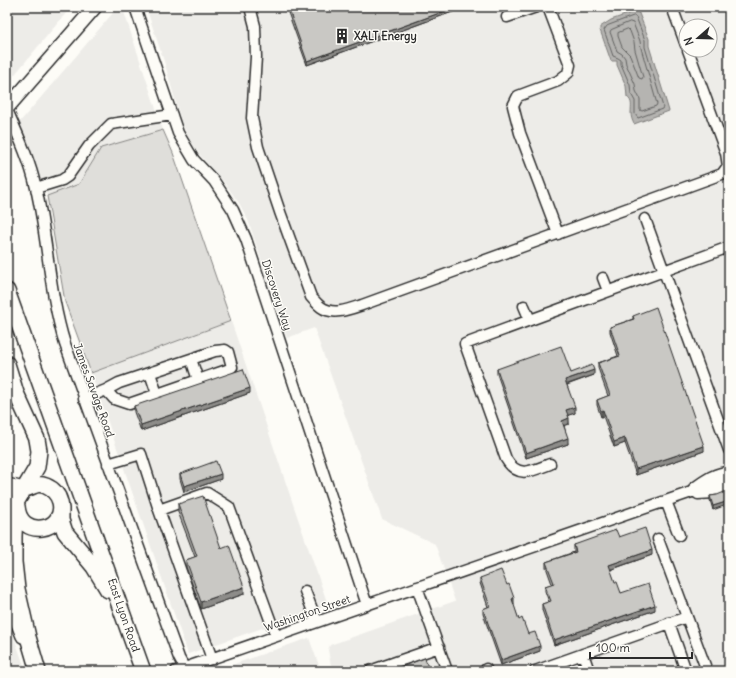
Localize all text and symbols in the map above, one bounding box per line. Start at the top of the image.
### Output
north arrow [678,18,718,58]
building icon: XALT Energy [333,27,351,45]
place label: XALT Energy [354,29,417,44]
text: N [681,35,696,47]
street label: Discovery Way [259,258,295,332]
street label: James Savage Road [70,341,118,440]
street label: East Lyon Road [105,576,143,654]
street label: Washington Street [262,592,352,634]
scale bar [590,634,692,660]
text: 100 m [596,640,630,655]

